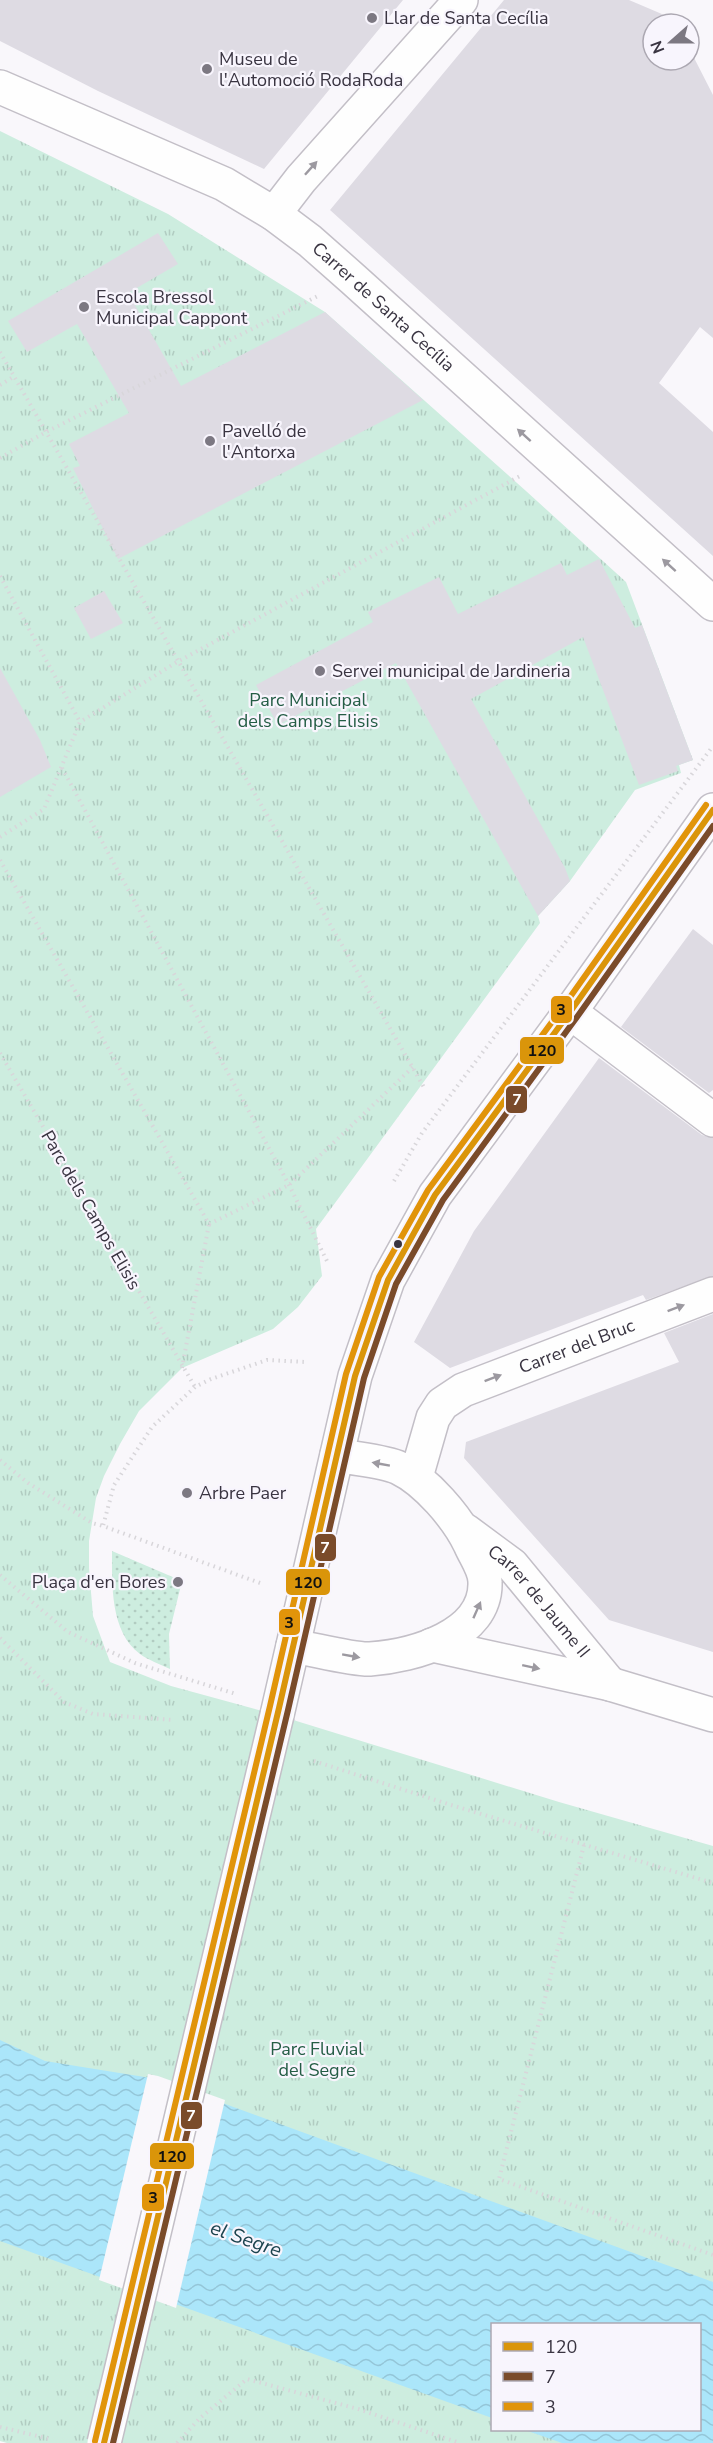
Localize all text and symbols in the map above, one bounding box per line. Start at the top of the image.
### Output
place label: Llar de Santa Cecília [384,6,549,30]
marker: Llar de Santa Cecília [365,11,379,25]
north arrow [641,12,701,72]
text: N [646,37,670,57]
place label: Museu de l'Automoció RodaRoda [219,47,403,92]
marker: Museu de l'Automoció RodaRoda [200,62,214,76]
one-way arrow [304,161,317,176]
street label: Carrer de Santa Cecília [307,236,460,377]
place label: Escola Bressol Municipal Cappont [96,285,248,330]
marker: Escola Bressol Municipal Cappont [77,300,91,314]
place label: Pavelló de l'Antorxa [222,419,306,464]
one-way arrow [518,428,532,442]
marker: Pavelló de l'Antorxa [203,434,217,448]
one-way arrow [662,558,677,572]
place label: Servei municipal de Jardineria [332,659,571,683]
marker: Servei municipal de Jardineria [313,664,327,678]
park label: Parc Municipal dels Camps Elisis [238,688,378,733]
line badge: 3 [550,995,573,1024]
text: 3 [556,999,566,1021]
line badge: 120 [519,1036,565,1065]
text: 120 [528,1040,556,1062]
line badge: 7 [505,1085,528,1114]
text: 7 [512,1089,522,1111]
street label: Parc dels Camps Elisis [36,1126,146,1294]
unlabelled marker [392,1238,404,1250]
one-way arrow [667,1303,685,1313]
street label: Carrer del Bruc [515,1313,638,1379]
one-way arrow [485,1373,503,1383]
one-way arrow [371,1459,390,1468]
place label: Arbre Paer [199,1481,287,1505]
marker: Arbre Paer [180,1486,194,1500]
line badge: 7 [314,1533,337,1562]
text: 7 [320,1537,330,1559]
street label: Carrer de Jaume II [483,1539,595,1663]
line badge: 120 [285,1568,331,1596]
place label: Plaça d'en Bores [32,1570,166,1594]
text: 120 [294,1572,322,1594]
marker: Plaça d'en Bores [171,1575,185,1589]
one-way arrow [472,1601,482,1619]
line badge: 3 [278,1608,301,1636]
text: 3 [284,1612,294,1634]
one-way arrow [342,1652,361,1661]
one-way arrow [521,1662,540,1672]
park label: Parc Fluvial del Segre [270,2037,364,2082]
line badge: 7 [180,2101,203,2130]
text: 7 [186,2105,196,2127]
line badge: 120 [149,2142,195,2170]
text: 120 [158,2146,186,2168]
line badge: 3 [141,2183,165,2212]
text: 3 [148,2187,158,2209]
water label: el Segre [207,2214,286,2264]
legend [491,2323,701,2431]
text: 120 [545,2335,577,2359]
text: 7 [545,2365,556,2389]
text: 3 [545,2395,556,2419]

